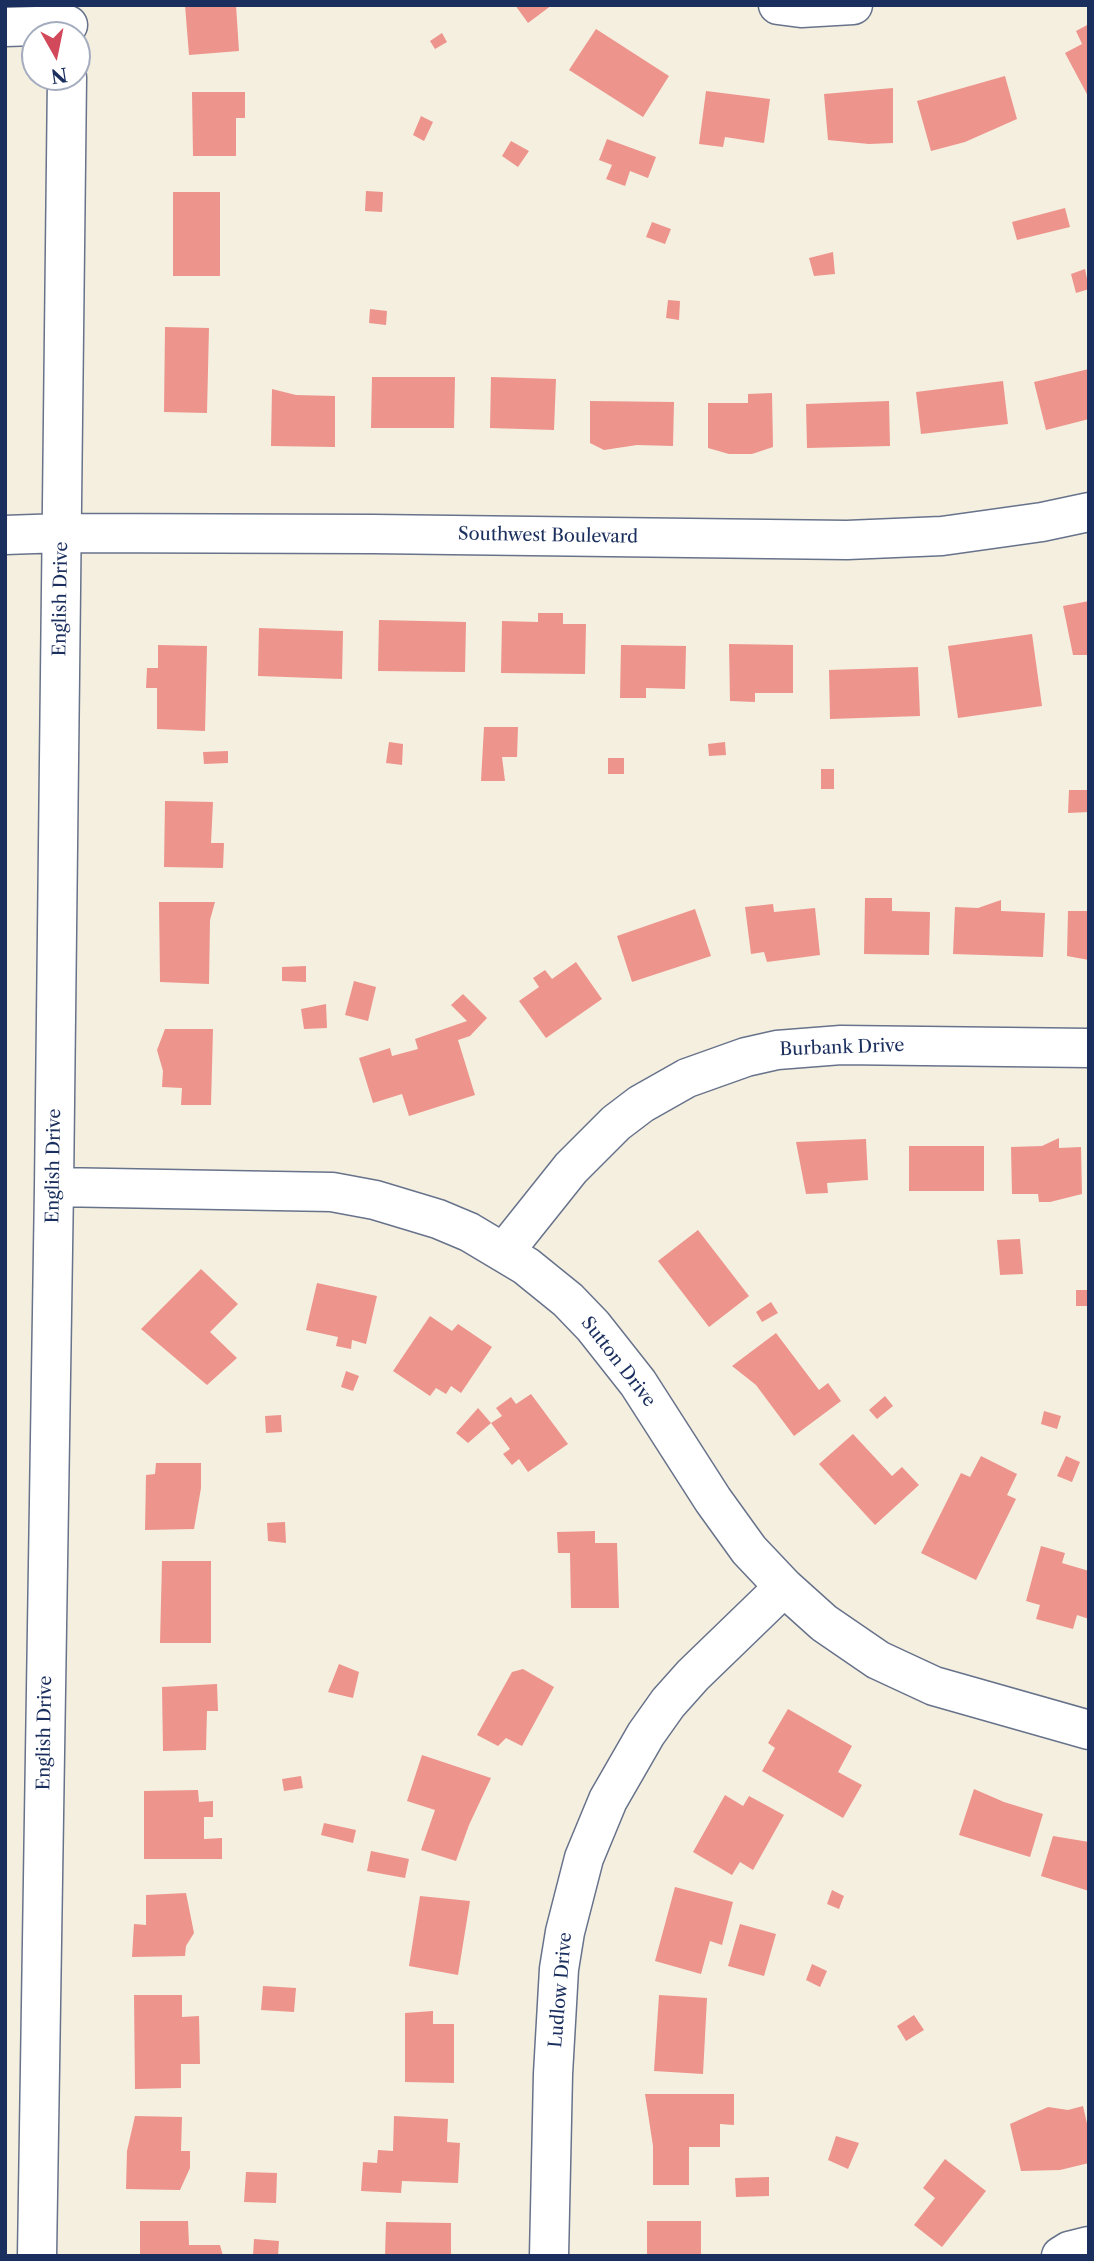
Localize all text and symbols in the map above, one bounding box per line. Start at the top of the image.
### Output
north arrow [21,21,91,91]
text: N [49,63,69,88]
street label: Southwest Boulevard [458,524,638,548]
street label: English Drive [49,541,73,657]
street label: Burbank Drive [779,1035,905,1061]
street label: English Drive [42,1108,66,1224]
street label: Sutton Drive [576,1313,660,1411]
street label: English Drive [33,1675,57,1791]
street label: Ludlow Drive [545,1931,577,2049]

